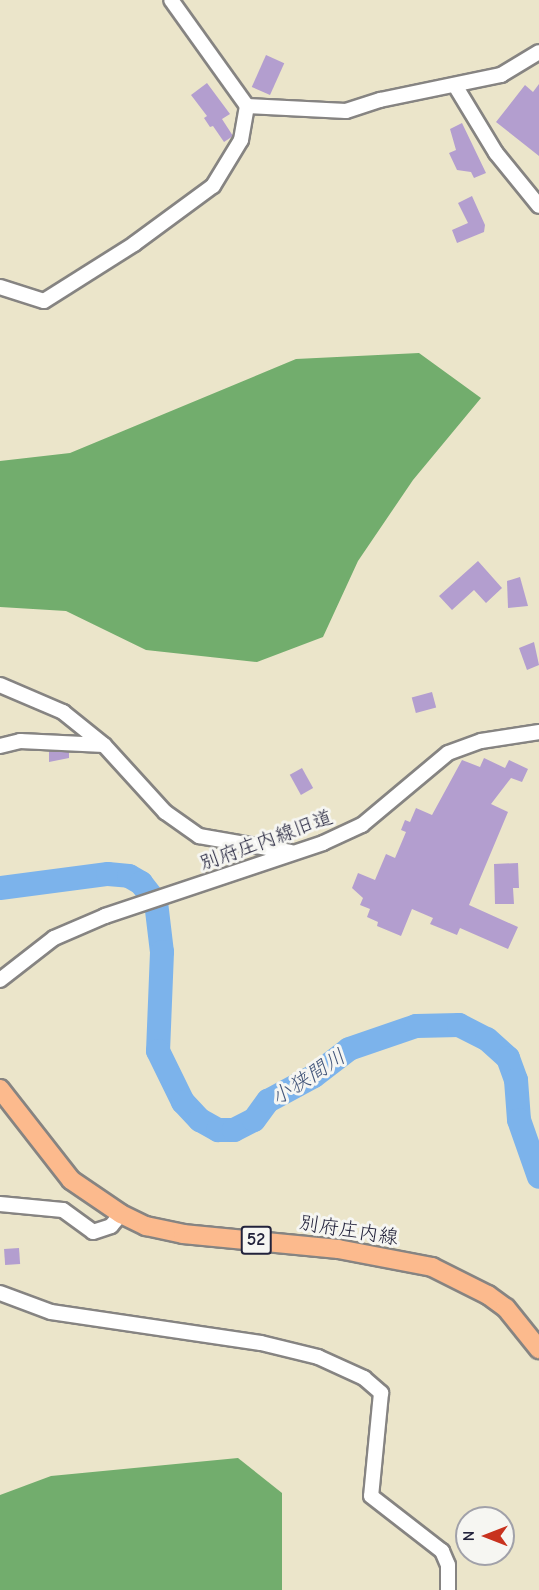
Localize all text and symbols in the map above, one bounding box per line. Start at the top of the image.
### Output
street label: 別府庄内線旧道 [196,805,336,875]
water label: 小狭間川 [266,1044,350,1110]
street label: 別府庄内線 [298,1210,400,1250]
road number: 52 [240,1225,272,1255]
north arrow [455,1506,515,1566]
text: N [460,1531,478,1541]

